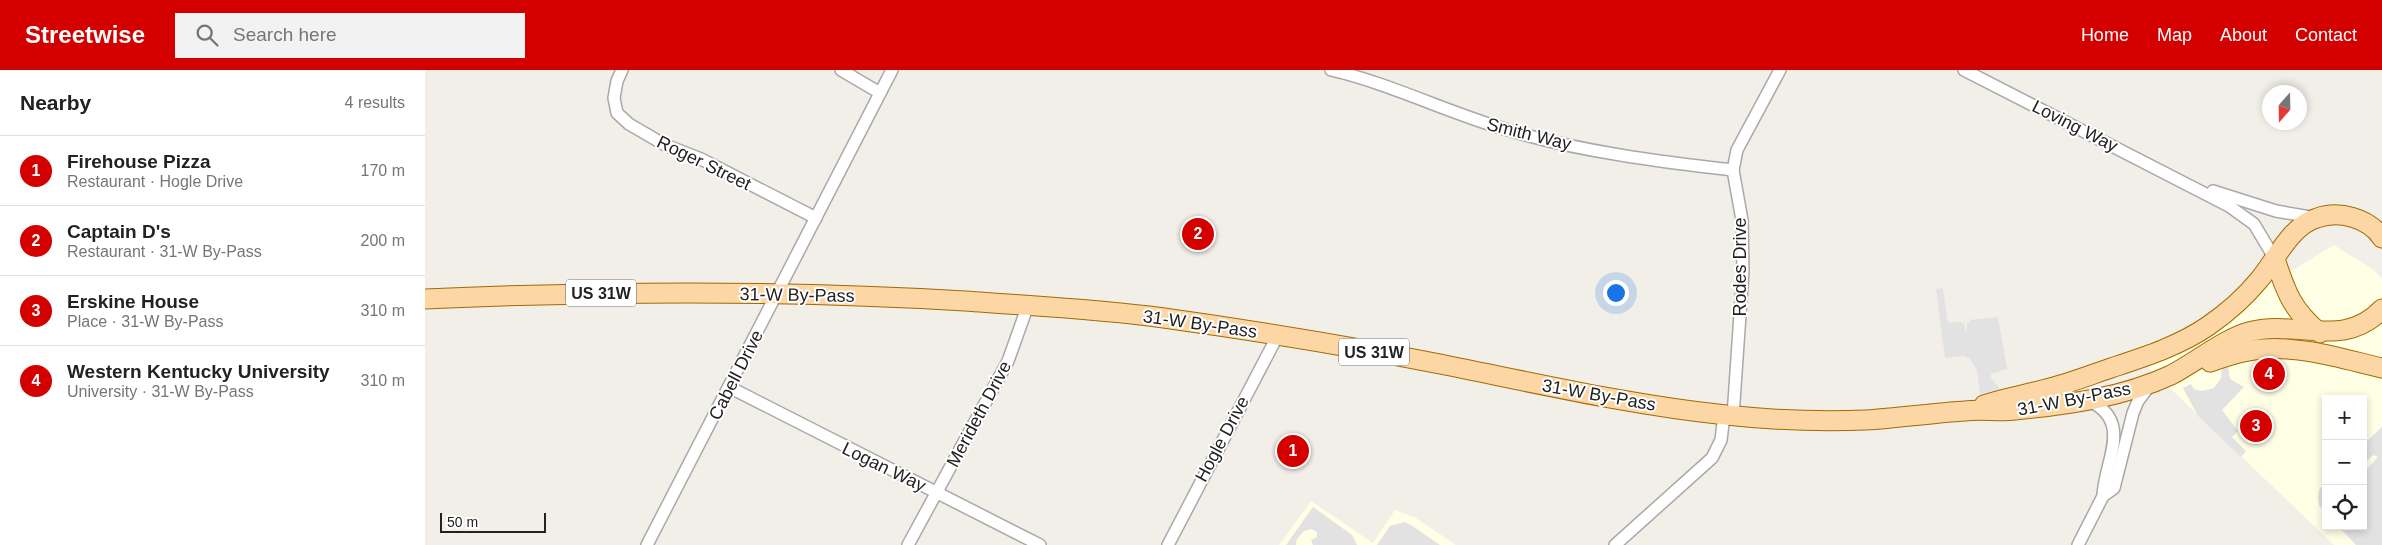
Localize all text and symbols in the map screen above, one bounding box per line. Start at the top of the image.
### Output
search box [175,13,525,58]
text: Streetwise [25,21,145,48]
icon: search [193,21,221,49]
text: Search here [233,24,337,45]
text: Home [2081,25,2129,45]
text: Map [2157,25,2192,45]
text: About [2220,25,2267,45]
text: Contact [2295,25,2357,45]
north arrow [2262,85,2307,130]
text: Nearby [20,91,91,114]
text: 4 results [345,94,405,111]
street label: Loving Way [2029,96,2121,156]
street label: Smith Way [1485,114,1573,154]
street label: Roger Street [654,132,754,194]
text: Firehouse Pizza [67,151,211,172]
text: 1 [32,162,40,179]
text: 170 m [361,162,405,179]
text: Restaurant · Hogle Drive [67,173,243,190]
pin: 2 [1182,215,1214,253]
street label: Rodes Drive [1730,217,1750,317]
text: Captain D's [67,221,171,242]
text: 2 [32,232,40,249]
text: 200 m [361,232,405,249]
text: Restaurant · 31-W By-Pass [67,243,262,260]
road number: US 31W [566,280,636,307]
your location [1603,280,1629,306]
street label: 31-W By-Pass [739,284,855,306]
text: Erskine House [67,291,199,312]
text: 3 [32,302,40,319]
text: 310 m [361,302,405,319]
street label: 31-W By-Pass [1142,306,1258,342]
text: Place · 31-W By-Pass [67,313,223,330]
street label: Cabell Drive [705,327,767,423]
road number: US 31W [1339,338,1409,366]
pin: 4 [2253,355,2285,393]
street label: Merideth Drive [943,358,1015,470]
text: Western Kentucky University [67,361,330,382]
text: 4 [32,372,40,389]
text: 310 m [361,372,405,389]
street label: 31-W By-Pass [1541,375,1657,415]
street label: 31-W By-Pass [2016,378,2132,420]
text: University · 31-W By-Pass [67,383,254,400]
street label: Hogle Drive [1191,393,1253,485]
map controls [2322,395,2367,530]
button: + [2322,395,2367,440]
pin: 3 [2240,407,2272,445]
pin: 1 [1277,432,1309,470]
street label: Logan Way [839,438,929,496]
button: − [2322,440,2367,485]
button: locate [2322,485,2367,530]
scale bar [440,510,546,533]
text: 50 m [447,514,478,530]

